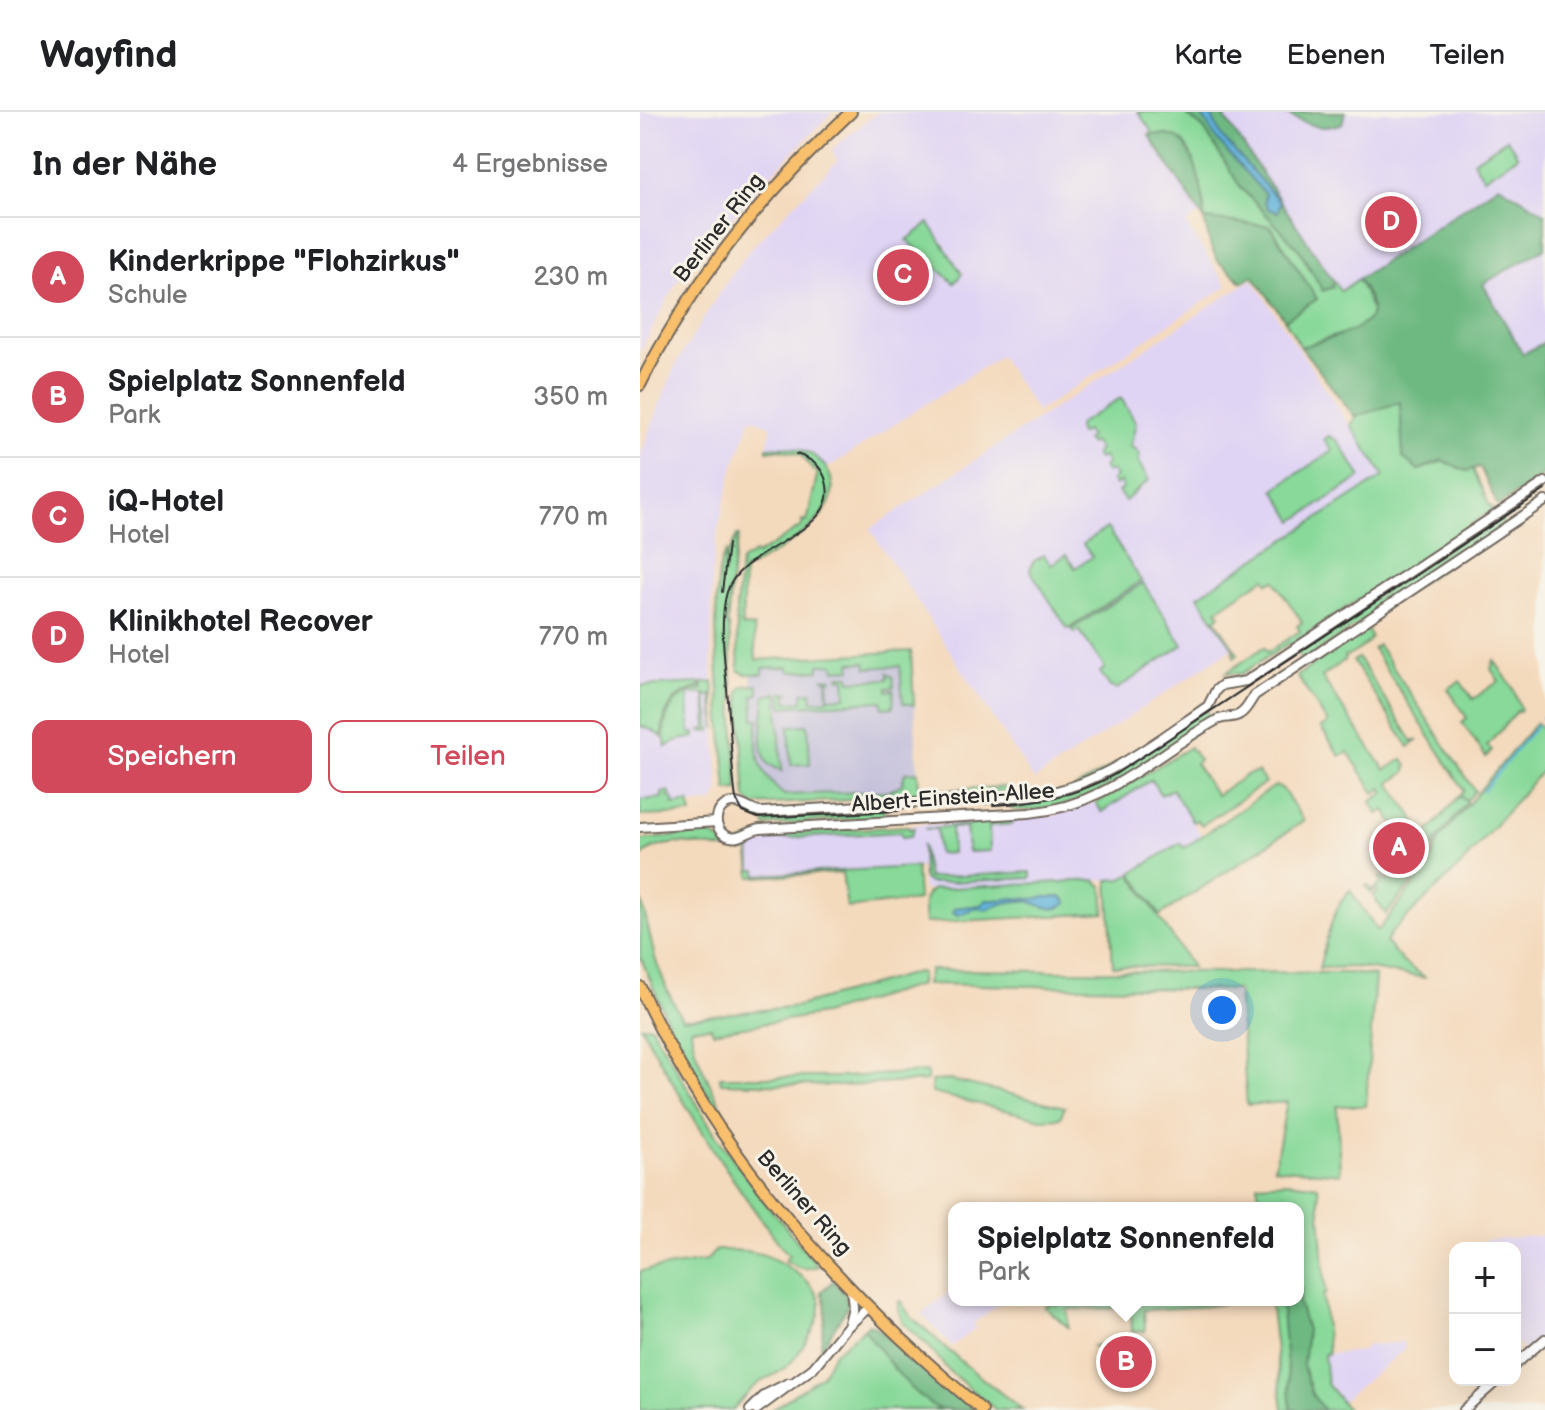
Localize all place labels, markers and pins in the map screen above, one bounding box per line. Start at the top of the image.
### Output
pin: D [1365,192,1417,252]
pin: C [877,245,929,305]
pin: A [1373,818,1425,878]
pin: B [1100,1332,1152,1392]

